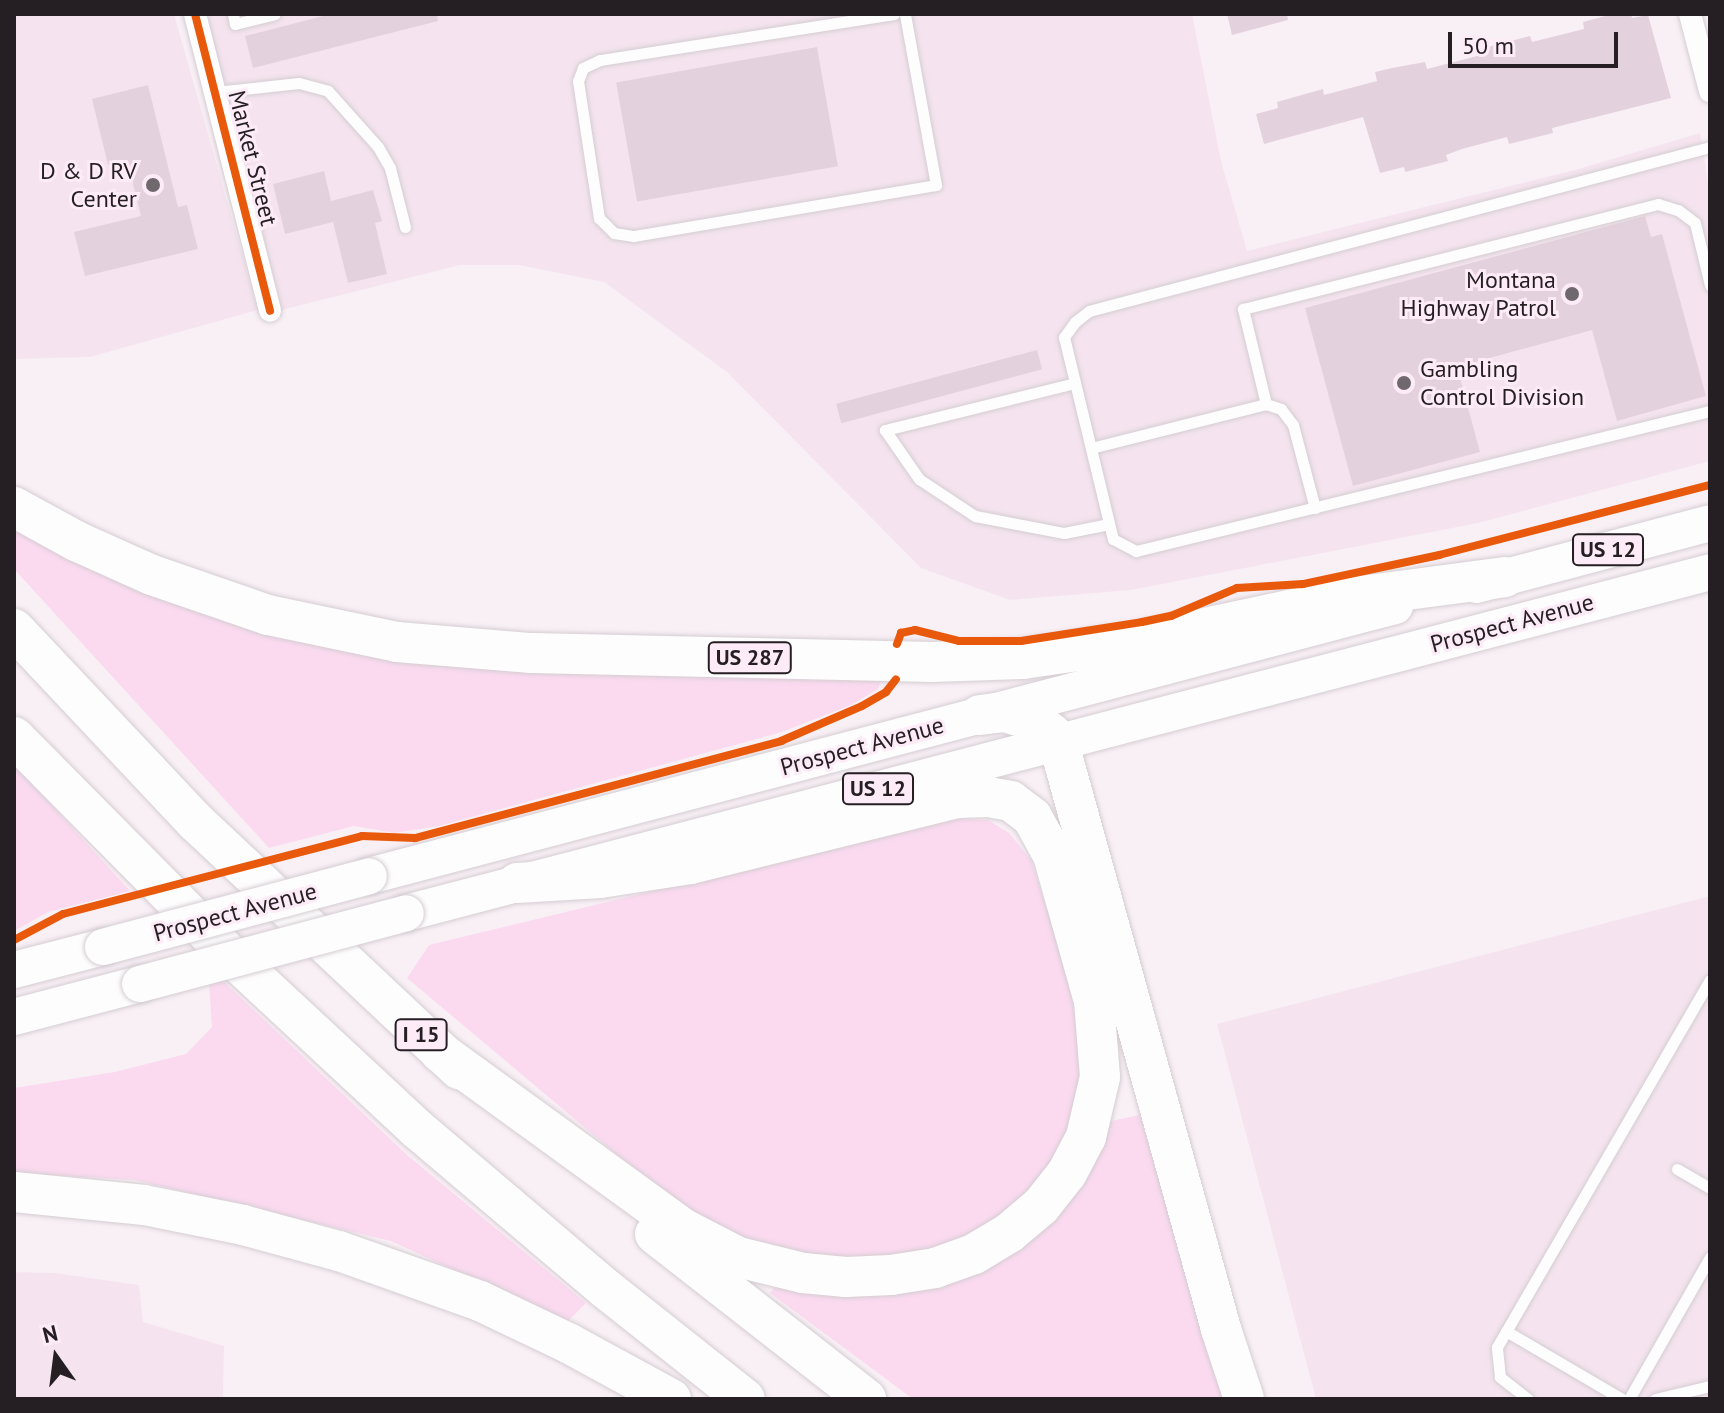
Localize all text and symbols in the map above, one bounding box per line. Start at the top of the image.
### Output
scale bar [1452,16,1622,66]
text: 50 m [1462,30,1514,61]
street label: Market Street [222,87,284,229]
place label: D & D RV Center [40,157,137,213]
marker: D & D RV Center [144,176,162,194]
place label: Montana Highway Patrol [1400,266,1556,322]
marker: Montana Highway Patrol [1563,285,1581,303]
place label: Gambling Control Division [1420,355,1584,411]
marker: Gambling Control Division [1395,374,1413,392]
road number: US 12 [1572,532,1644,568]
street label: Prospect Avenue [1427,587,1597,659]
road number: US 287 [706,640,794,676]
street label: Prospect Avenue [777,710,947,782]
road number: US 12 [842,771,914,807]
street label: Prospect Avenue [150,876,320,948]
road number: I 15 [393,1017,449,1053]
north arrow [16,1317,96,1397]
text: N [40,1318,61,1349]

